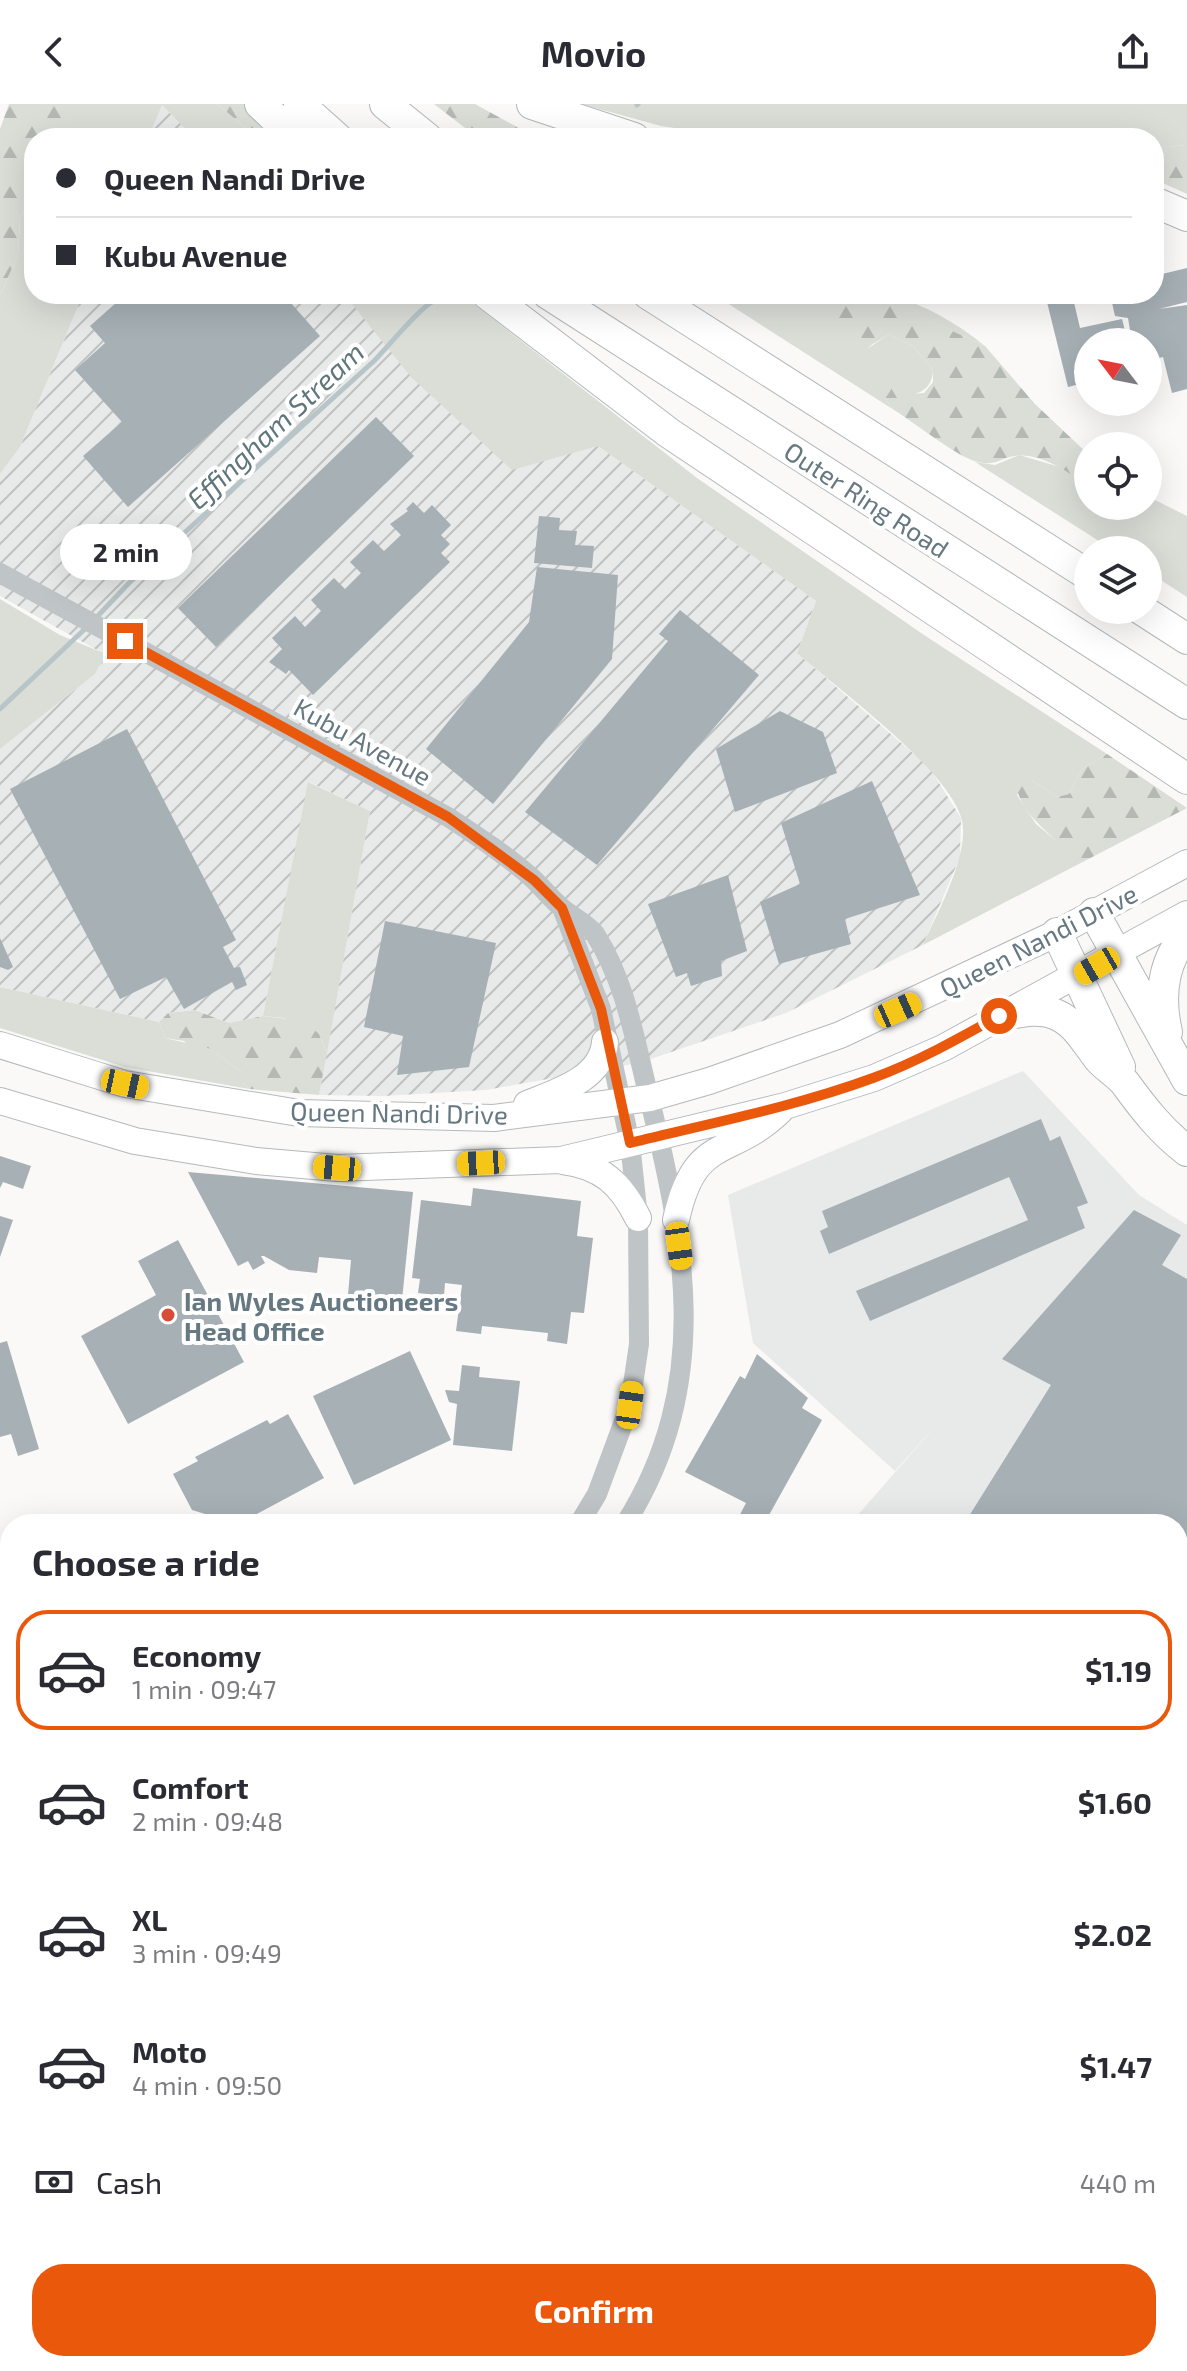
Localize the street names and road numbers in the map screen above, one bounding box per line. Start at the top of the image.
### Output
street label: Outer Ring Road [779,434,955,564]
street label: Kubu Avenue [289,691,437,791]
street label: Queen Nandi Drive [934,877,1142,1003]
street label: Queen Nandi Drive [290,1095,508,1129]

